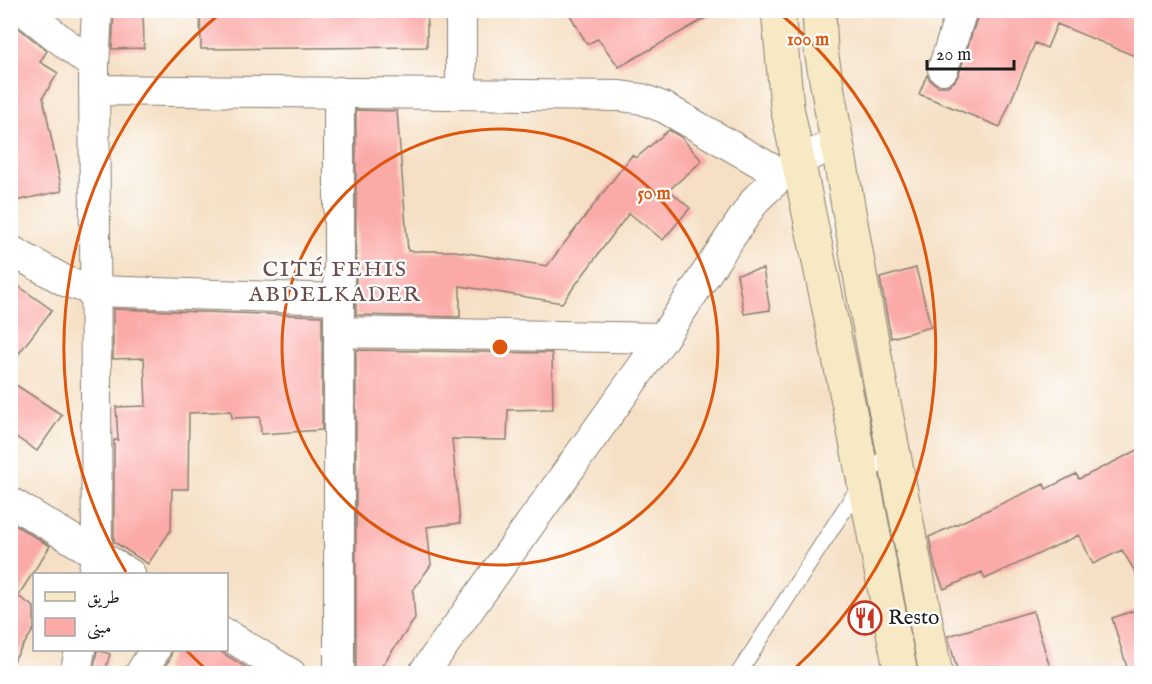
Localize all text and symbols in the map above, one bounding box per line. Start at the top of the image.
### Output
text: 100 m [787,29,829,52]
scale bar [927,33,1014,71]
text: 20 m [936,44,971,67]
text: 50 m [637,183,671,206]
district label: CITÉ FEHIS ABDELKADER [248,256,421,309]
centre of rings [490,337,510,357]
legend [33,573,228,651]
text: طريق [87,587,120,610]
restaurant icon: Resto [847,600,883,636]
place label: Resto [888,605,939,632]
text: مبنى [87,617,112,640]

